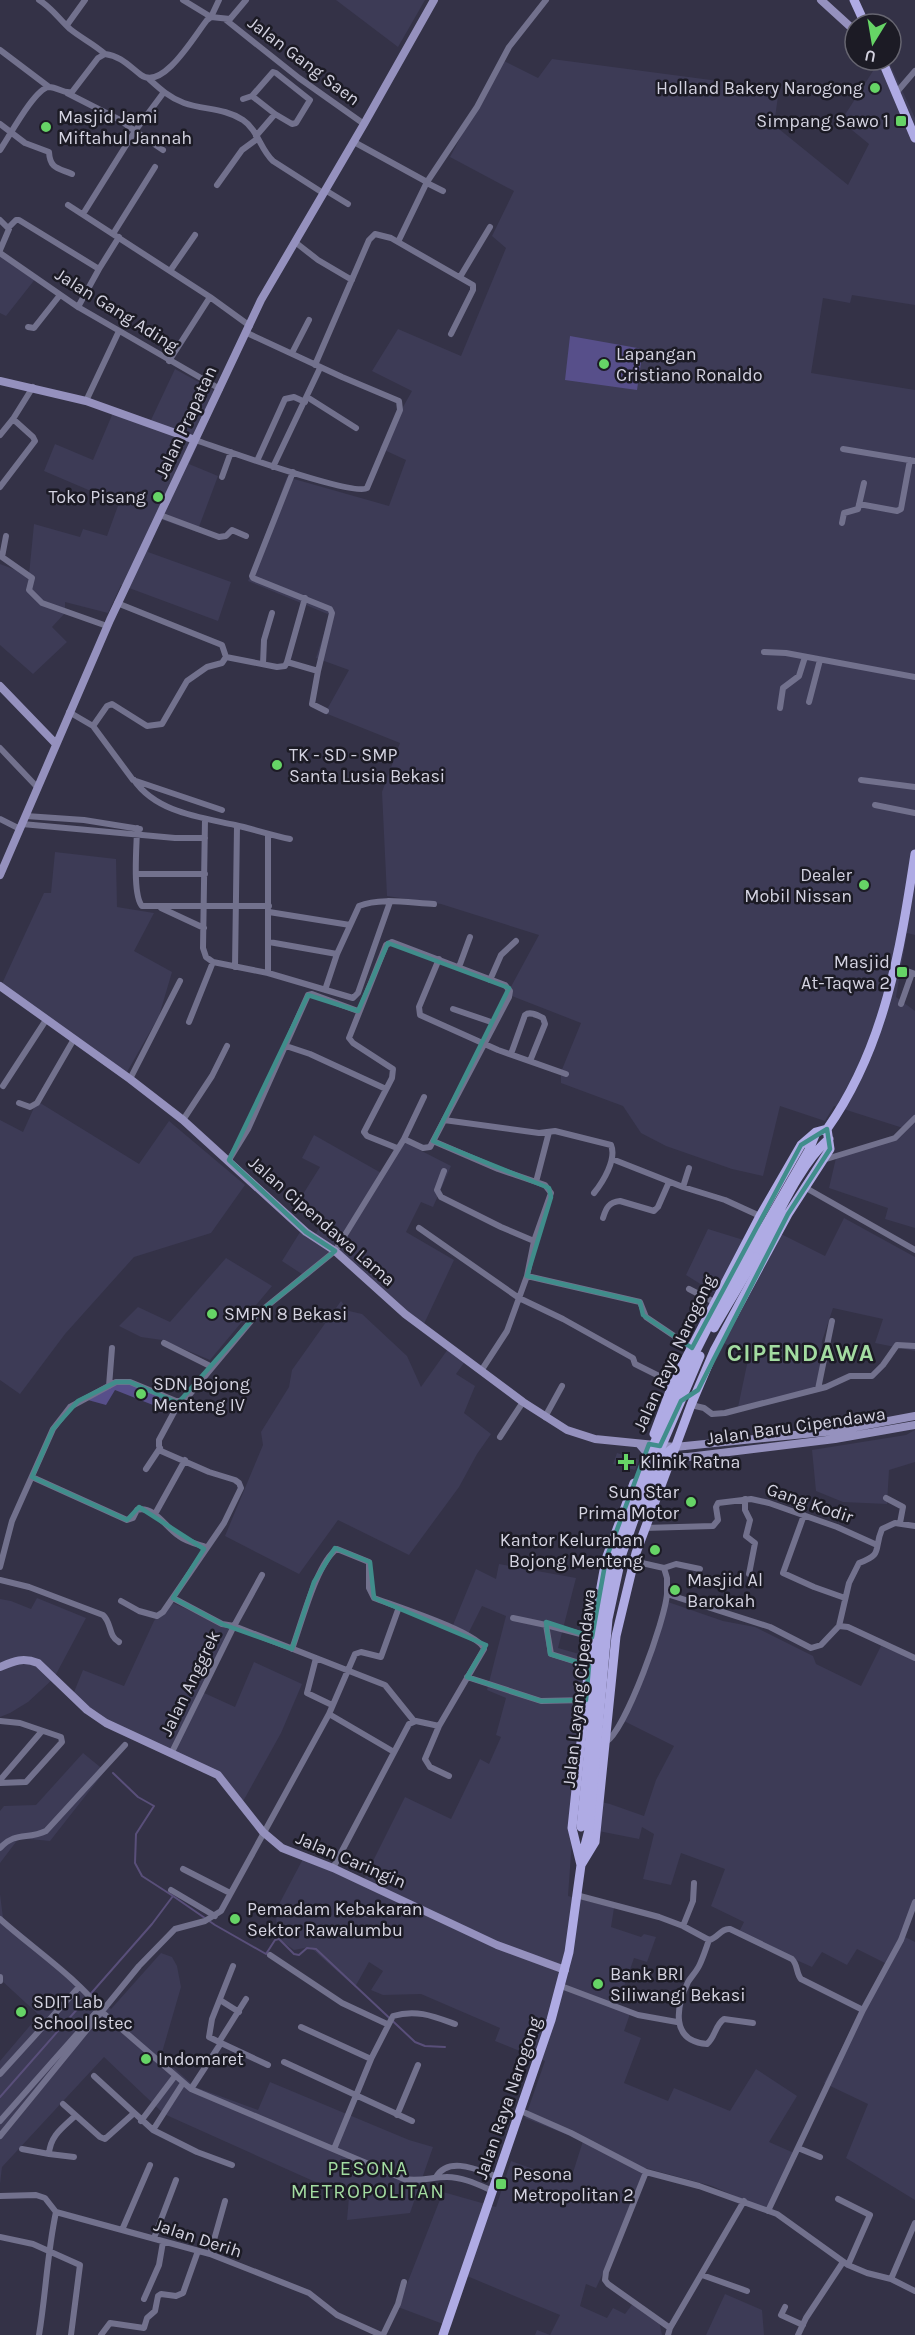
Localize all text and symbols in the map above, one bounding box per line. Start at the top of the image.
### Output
street label: Jalan Gang Saen [243,12,365,110]
north arrow [843,12,903,72]
text: U [863,46,877,67]
place label: Holland Bakery Narogong [656,77,863,99]
marker: Holland Bakery Narogong [868,81,882,95]
place label: Masjid Jami Miftahul Jannah [58,106,192,149]
place label: Simpang Sawo 1 [756,110,889,132]
marker: Simpang Sawo 1 [894,114,908,128]
marker: Masjid Jami Miftahul Jannah [39,120,53,134]
street label: Jalan Gang Ading [51,263,183,357]
place label: Lapangan Cristiano Ronaldo [616,343,763,386]
marker: Lapangan Cristiano Ronaldo [597,357,611,371]
street label: Jalan Prapatan [150,362,222,482]
place label: Toko Pisang [49,486,146,508]
marker: Toko Pisang [151,490,165,504]
place label: TK - SD - SMP Santa Lusia Bekasi [289,744,445,787]
marker: TK - SD - SMP Santa Lusia Bekasi [270,758,284,772]
place label: Dealer Mobil Nissan [744,864,852,907]
marker: Dealer Mobil Nissan [857,878,871,892]
place label: Masjid At-Taqwa 2 [801,951,890,994]
marker: Masjid At-Taqwa 2 [895,965,909,979]
street label: Jalan Cipendawa Lama [244,1151,400,1291]
street label: Jalan Raya Narogong [628,1271,720,1435]
place label: SMPN 8 Bekasi [224,1303,347,1325]
marker: SMPN 8 Bekasi [205,1307,219,1321]
district label: CIPENDAWA [727,1339,875,1367]
place label: SDN Bojong Menteng IV [153,1373,250,1416]
marker: SDN Bojong Menteng IV [134,1387,148,1401]
street label: Jalan Baru Cipendawa [705,1403,887,1449]
place label: Klinik Ratna [640,1451,740,1473]
marker: Klinik Ratna [617,1453,635,1471]
street label: Gang Kodir [764,1478,857,1528]
place label: Sun Star Prima Motor [578,1481,679,1524]
marker: Sun Star Prima Motor [684,1495,698,1509]
place label: Kantor Kelurahan Bojong Menteng [500,1529,643,1572]
marker: Kantor Kelurahan Bojong Menteng [648,1543,662,1557]
place label: Masjid Al Barokah [687,1569,763,1612]
marker: Masjid Al Barokah [668,1583,682,1597]
street label: Jalan Layang Cipendawa [558,1588,600,1788]
street label: Jalan Anggrek [155,1627,225,1739]
street label: Jalan Caringin [293,1827,409,1893]
place label: Pemadam Kebakaran Sektor Rawalumbu [247,1898,423,1941]
marker: Pemadam Kebakaran Sektor Rawalumbu [228,1912,242,1926]
place label: Bank BRI Siliwangi Bekasi [610,1963,746,2006]
marker: Bank BRI Siliwangi Bekasi [591,1977,605,1991]
place label: SDIT Lab School Istec [33,1991,133,2034]
marker: SDIT Lab School Istec [14,2005,28,2019]
street label: Jalan Raya Narogong [470,2014,546,2182]
place label: Indomaret [158,2048,244,2070]
marker: Indomaret [139,2052,153,2066]
district label: PESONA METROPOLITAN [291,2157,445,2203]
place label: Pesona Metropolitan 2 [513,2163,634,2206]
marker: Pesona Metropolitan 2 [494,2177,508,2191]
street label: Jalan Derih [151,2213,245,2263]

